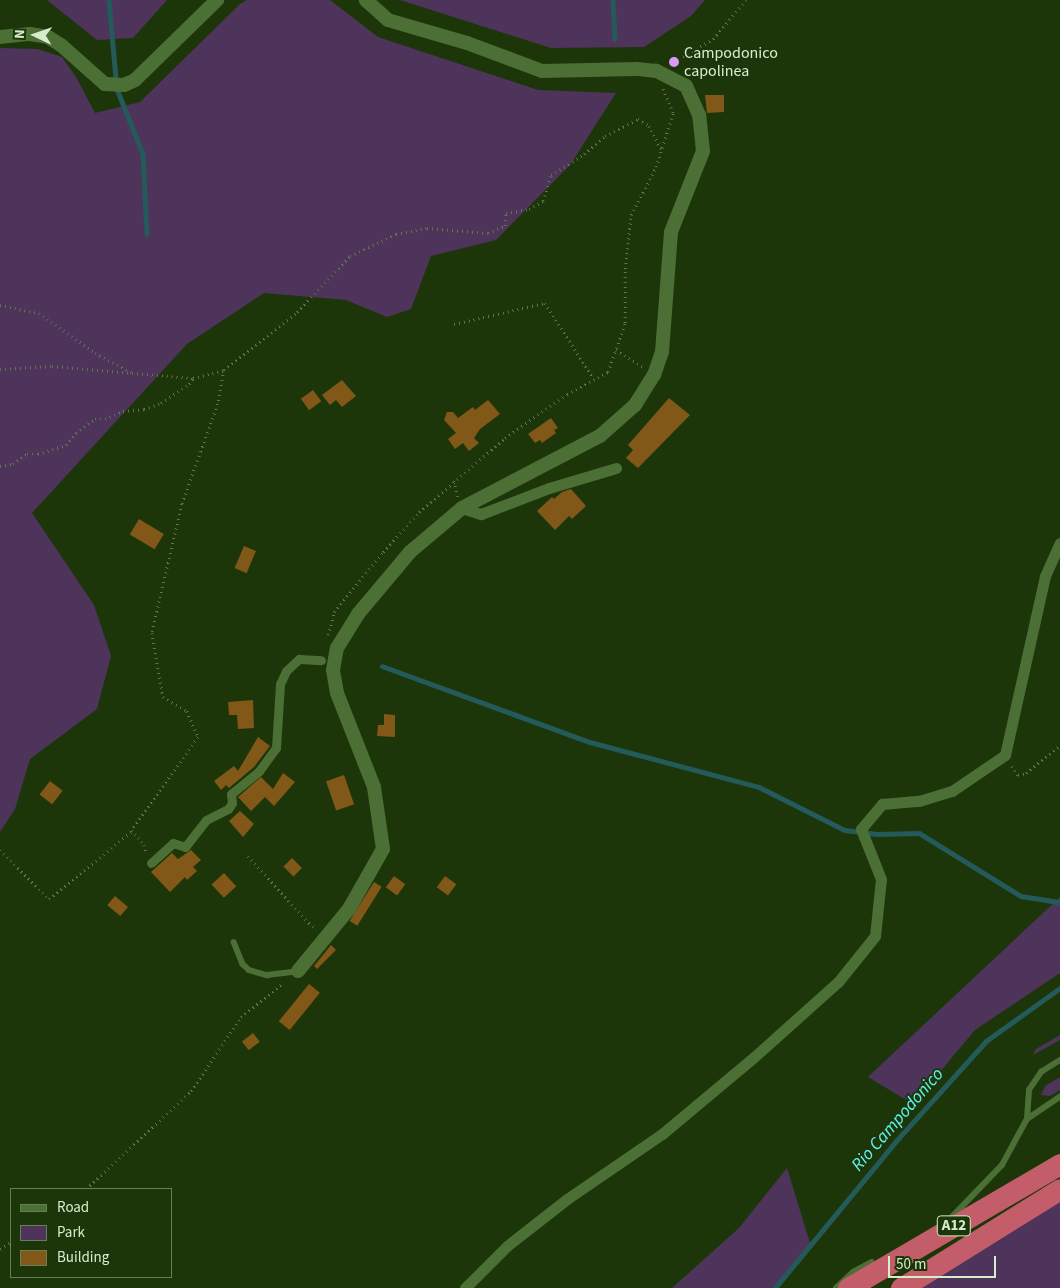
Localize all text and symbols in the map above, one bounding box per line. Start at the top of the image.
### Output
north arrow [10,10,60,60]
text: N [10,29,30,39]
place label: Campodonico capolinea [684,43,778,81]
marker: Campodonico capolinea [668,56,680,68]
water label: Rio Campodonico [847,1064,949,1176]
legend [10,1188,172,1278]
text: Road [57,1197,89,1218]
road number: A12 [936,1214,972,1238]
text: Park [57,1222,85,1243]
scale bar [890,1246,998,1278]
text: Building [57,1247,109,1268]
text: 50 m [896,1254,926,1275]

